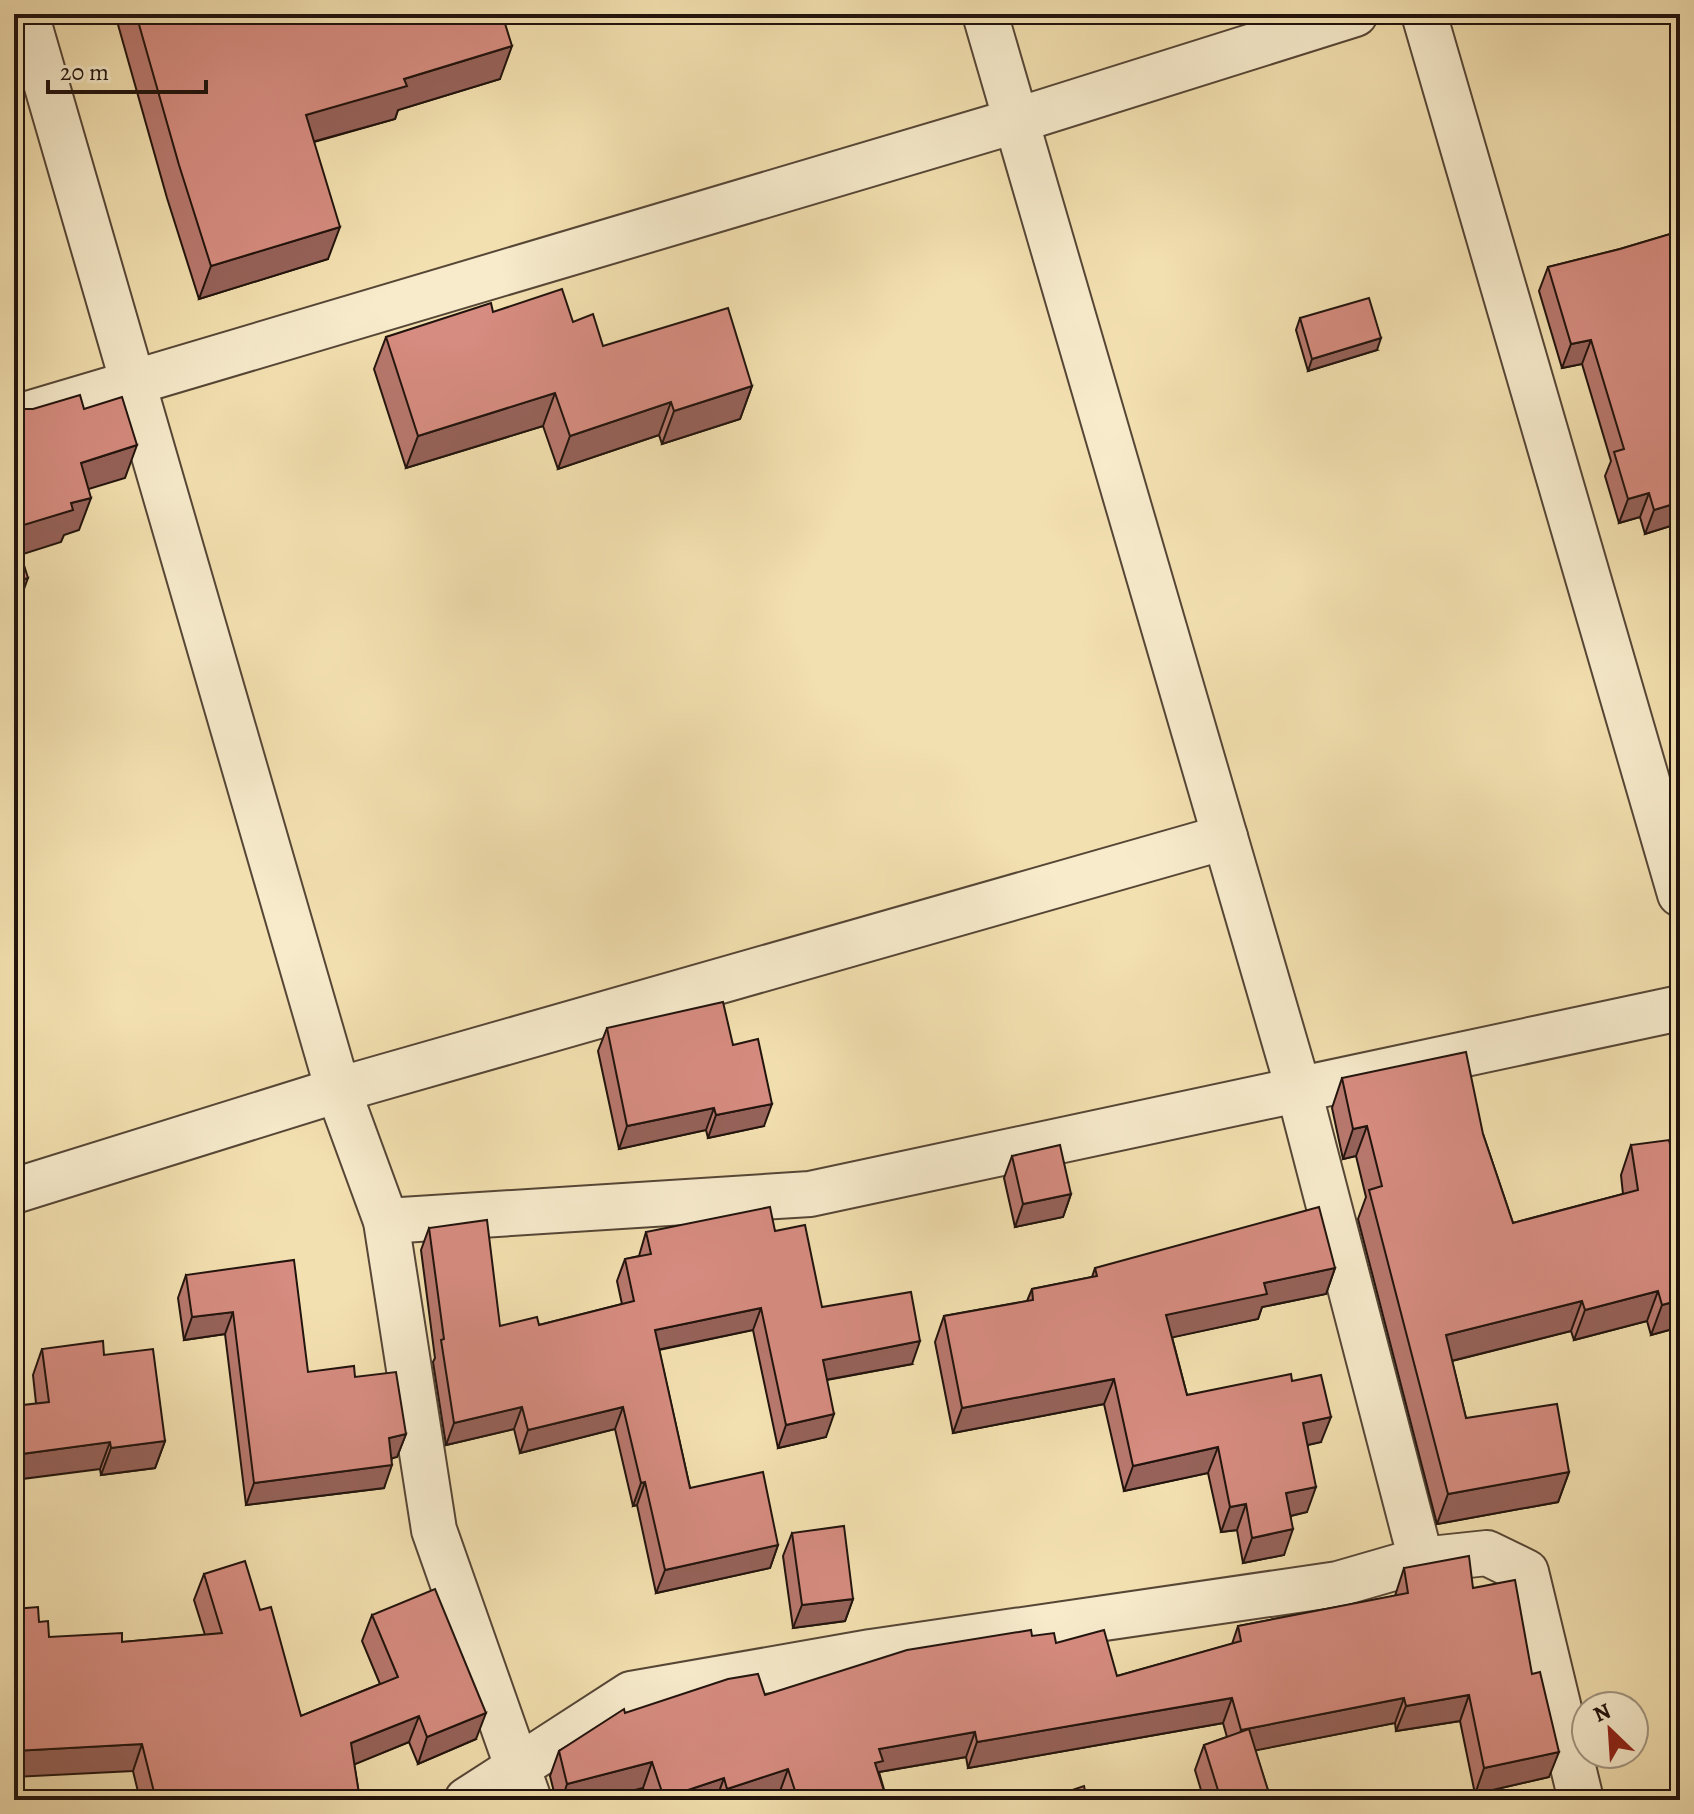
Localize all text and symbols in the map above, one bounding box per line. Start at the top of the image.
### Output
scale bar [48,44,206,94]
text: 20 m [60,56,109,88]
north arrow [1570,1690,1650,1770]
text: N [1588,1696,1616,1730]

